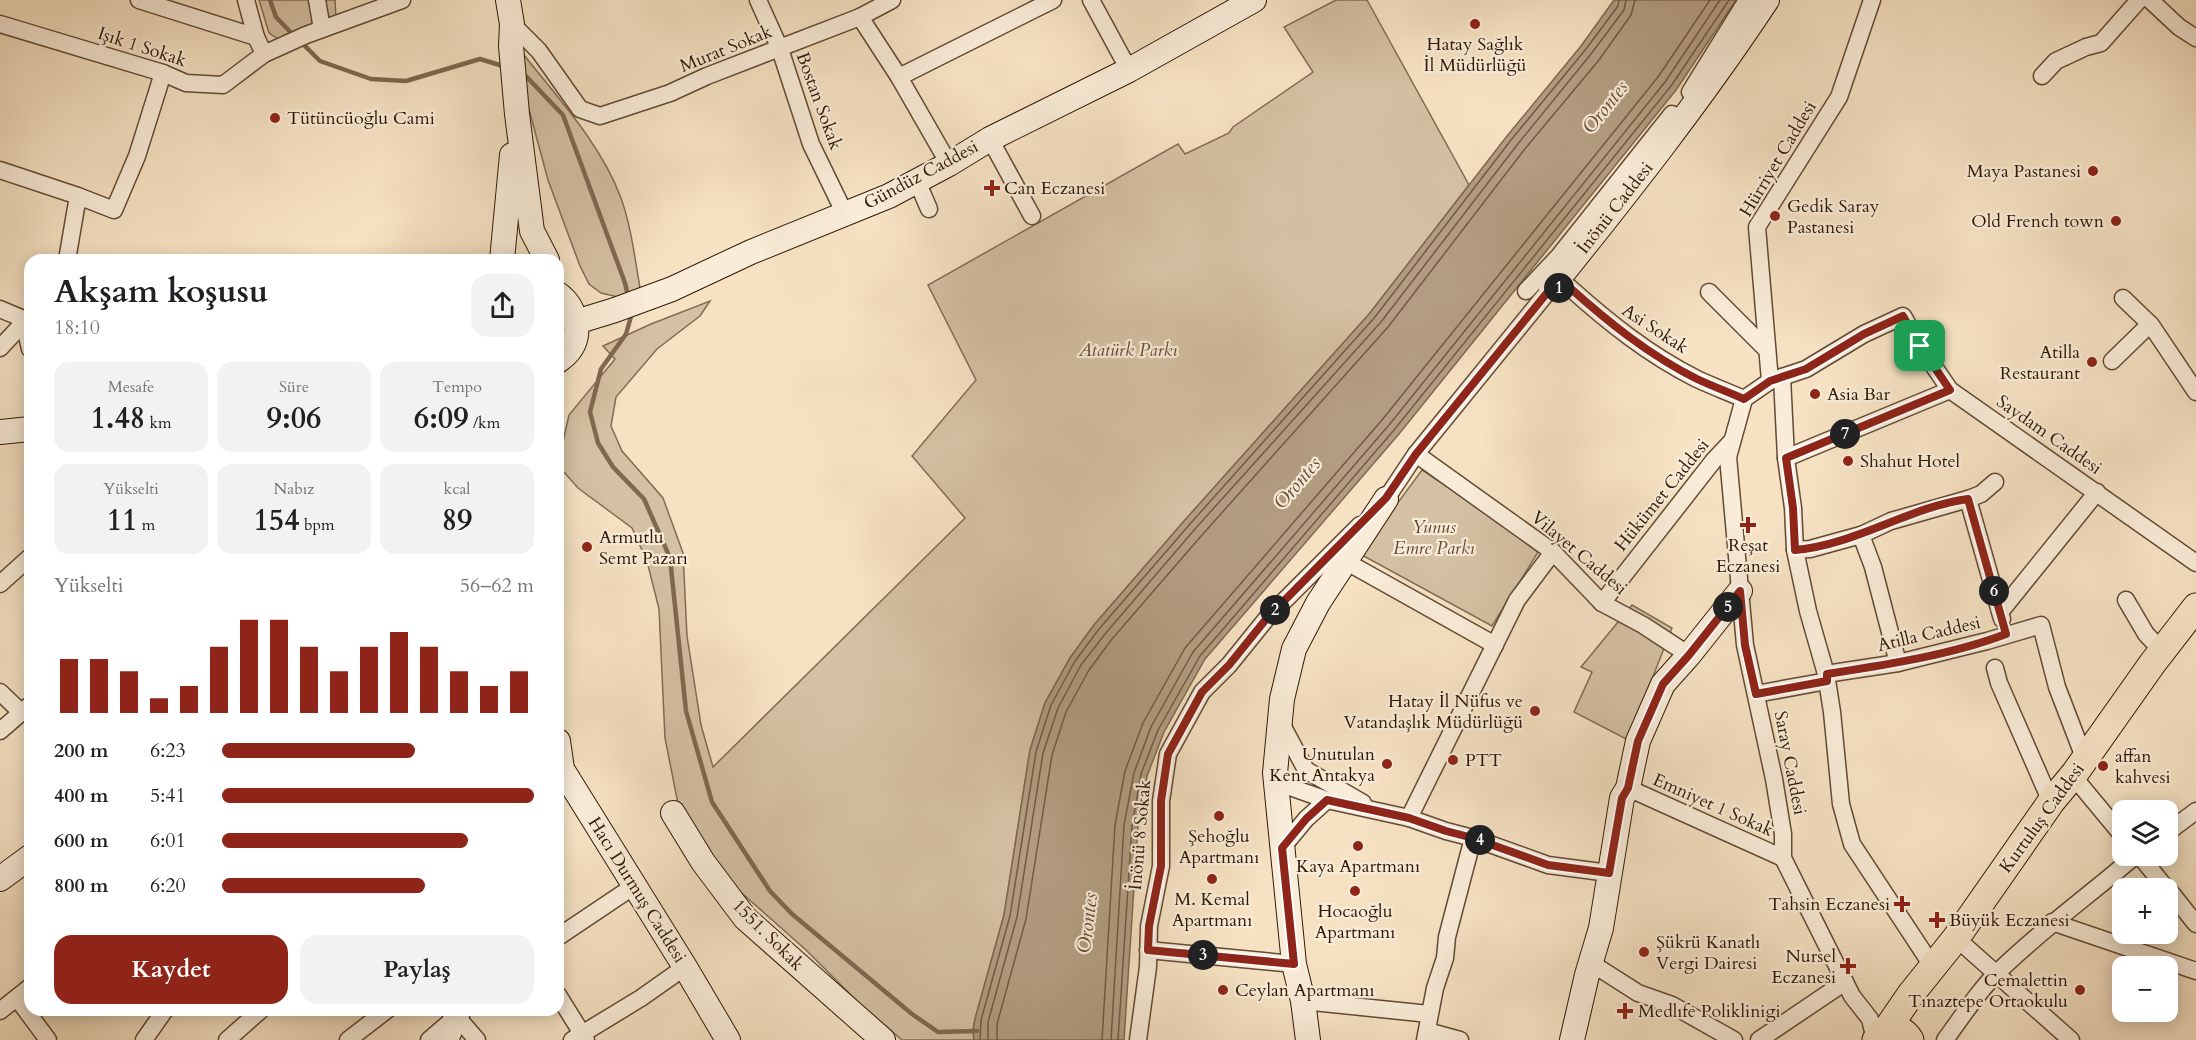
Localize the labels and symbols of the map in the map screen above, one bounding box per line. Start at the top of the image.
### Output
marker: Hatay Sağlık İl Müdürlüğü [1468,17,1482,31]
street label: Murat Sokak [676,19,776,79]
street label: Işık 1 Sokak [95,21,190,73]
place label: Hatay Sağlık İl Müdürlüğü [1424,32,1527,78]
street label: Bostan Sokak [790,49,848,154]
water label: Orontes [1576,75,1634,139]
street label: Hürriyet Caddesi [1733,96,1823,222]
place label: Tütüncüoğlu Cami [287,106,435,131]
marker: Tütüncüoğlu Cami [268,111,282,125]
street label: Gündüz Caddesi [859,134,983,216]
street label: İnönü Caddesi [1571,157,1659,259]
place label: Maya Pastanesi [1967,159,2081,184]
marker: Maya Pastanesi [2086,164,2100,178]
place label: Can Eczanesi [1004,176,1105,201]
marker: Can Eczanesi [985,181,999,195]
place label: Gedik Saray Pastanesi [1787,194,1880,240]
marker: Gedik Saray Pastanesi [1768,209,1782,223]
place label: Old French town [1971,209,2105,234]
marker: Old French town [2109,214,2123,228]
pin: 1 [1544,273,1574,303]
street label: Asi Sokak [1617,298,1693,360]
pin [1894,320,1945,371]
park label: Atatürk Parkı [1078,338,1177,363]
place label: Atilla Restaurant [2000,340,2080,386]
marker: Atilla Restaurant [2085,355,2099,369]
place label: Asia Bar [1827,382,1891,407]
marker: Asia Bar [1808,387,1822,401]
street label: Saydam Caddesi [1991,389,2107,481]
pin: 7 [1830,419,1860,449]
street label: Hükümet Caddesi [1609,433,1715,557]
place label: Shahut Hotel [1860,449,1961,474]
water label: Orontes [1267,451,1327,515]
marker: Shahut Hotel [1841,454,1855,468]
street label: Vilayet Caddesi [1525,505,1633,601]
park label: Yunus Emre Parkı [1393,515,1475,561]
marker: Reşat Eczanesi [1741,518,1755,532]
place label: Armutlu Semt Pazarı [599,525,688,571]
place label: Reşat Eczanesi [1716,533,1780,579]
marker: Armutlu Semt Pazarı [580,540,594,554]
pin: 6 [1979,576,2009,606]
pin: 5 [1713,592,1743,622]
pin: 2 [1260,595,1290,625]
street label: Atilla Caddesi [1875,610,1983,658]
place label: Hatay İl Nüfus ve Vatandaşlık Müdürlüğü [1344,689,1523,735]
marker: Hatay İl Nüfus ve Vatandaşlık Müdürlüğü [1528,704,1542,718]
street label: Saray Caddesi [1768,709,1812,817]
place label: Unutulan Kent Antakya [1269,742,1376,788]
place label: affan kahvesi [2115,744,2171,790]
place label: PTT [1465,748,1502,773]
marker: PTT [1446,753,1460,767]
marker: Unutulan Kent Antakya [1380,757,1394,771]
street label: Kurtuluş Caddesi [1993,758,2091,878]
marker: affan kahvesi [2096,759,2110,773]
street label: Emniyet 1 Sokak [1649,767,1778,843]
street label: İnönü 8 Sokak [1123,778,1157,891]
marker: Şehoğlu Apartmanı [1212,809,1226,823]
street label: Hacı Durmuş Caddesi [582,812,692,968]
place label: Şehoğlu Apartmanı [1179,824,1259,870]
pin: 4 [1465,825,1495,855]
marker: Kaya Apartmanı [1351,839,1365,853]
place label: Kaya Apartmanı [1296,854,1420,879]
marker: M. Kemal Apartmanı [1205,872,1219,886]
marker: Hocaoğlu Apartmanı [1348,884,1362,898]
place label: M. Kemal Apartmanı [1172,887,1252,933]
water label: Orontes [1070,891,1104,955]
place label: Tahsin Eczanesi [1768,892,1890,917]
street label: 1551. Sokak [727,894,810,977]
marker: Tahsin Eczanesi [1895,897,1909,911]
place label: Hocaoğlu Apartmanı [1315,899,1395,945]
place label: Büyük Eczanesi [1949,908,2070,933]
marker: Büyük Eczanesi [1930,913,1944,927]
place label: Şükrü Kanatlı Vergi Dairesi [1656,930,1760,976]
pin: 3 [1188,940,1218,970]
place label: Nursel Eczanesi [1771,944,1836,990]
marker: Şükrü Kanatlı Vergi Dairesi [1637,945,1651,959]
marker: Nursel Eczanesi [1841,959,1855,973]
place label: Cemalettin Tınaztepe Ortaokulu [1908,968,2069,1014]
place label: Ceylan Apartmanı [1235,978,1375,1003]
marker: Ceylan Apartmanı [1216,983,1230,997]
marker: Cemalettin Tınaztepe Ortaokulu [2073,983,2087,997]
place label: Medlıfe Poliklinigi [1638,999,1781,1024]
marker: Medlıfe Poliklinigi [1616,1002,1634,1020]

